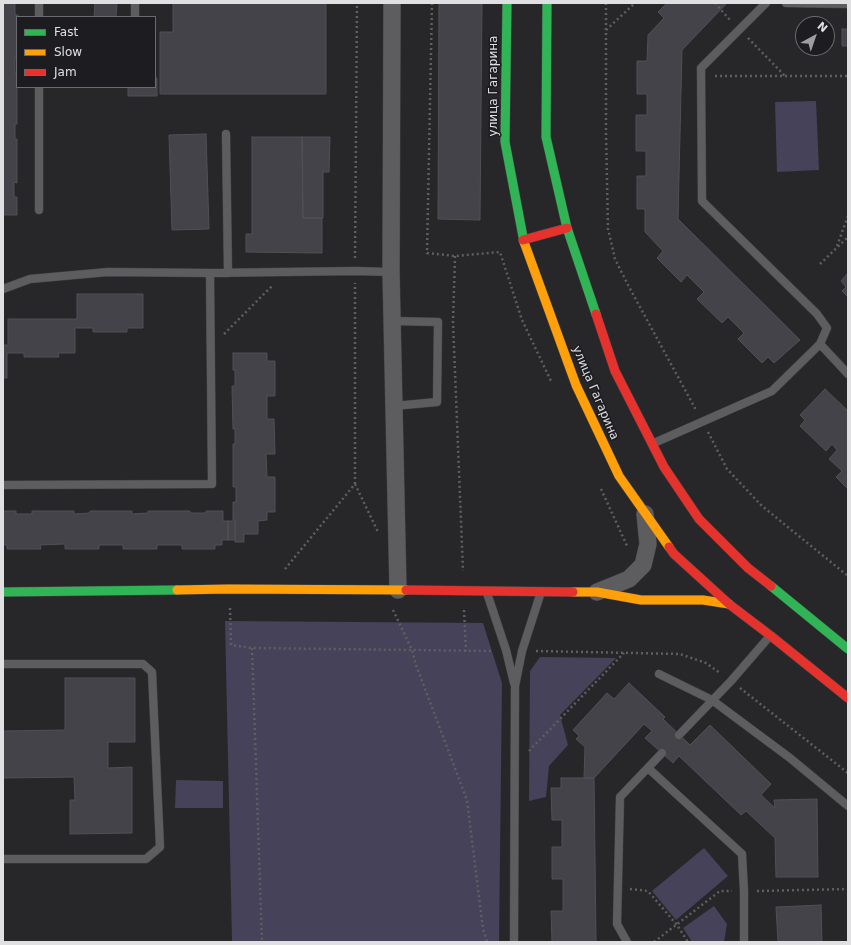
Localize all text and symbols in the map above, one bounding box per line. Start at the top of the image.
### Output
legend [16,16,156,88]
north arrow [795,16,835,56]
text: N [815,19,830,35]
text: Fast [54,25,78,39]
street label: улица Гагарина [487,36,501,136]
text: Slow [54,45,82,59]
text: Jam [54,65,77,79]
street label: улица Гагарина [569,344,621,442]

